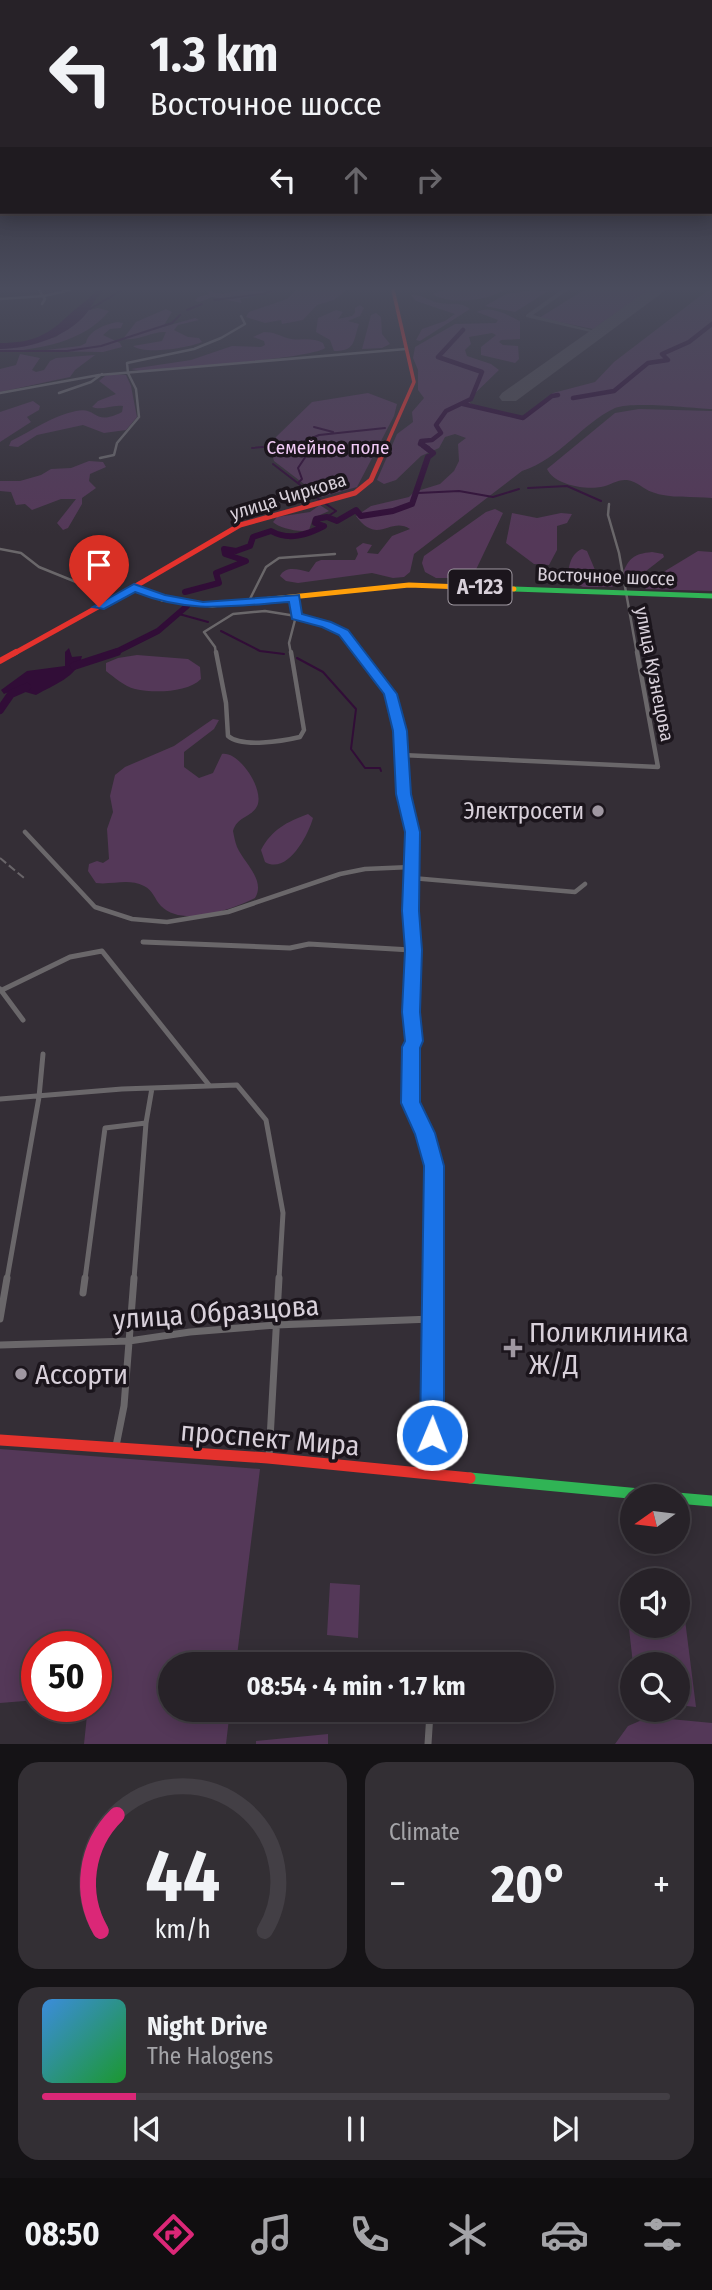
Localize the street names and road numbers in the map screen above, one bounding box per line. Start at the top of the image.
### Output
street label: улица Чиркова [227,468,349,525]
street label: Восточное шоссе [537,563,675,590]
road number: А-123 [448,570,512,604]
street label: улица Кузнецова [630,605,679,743]
street label: улица Образцова [112,1289,320,1336]
street label: проспект Мира [179,1414,361,1463]

